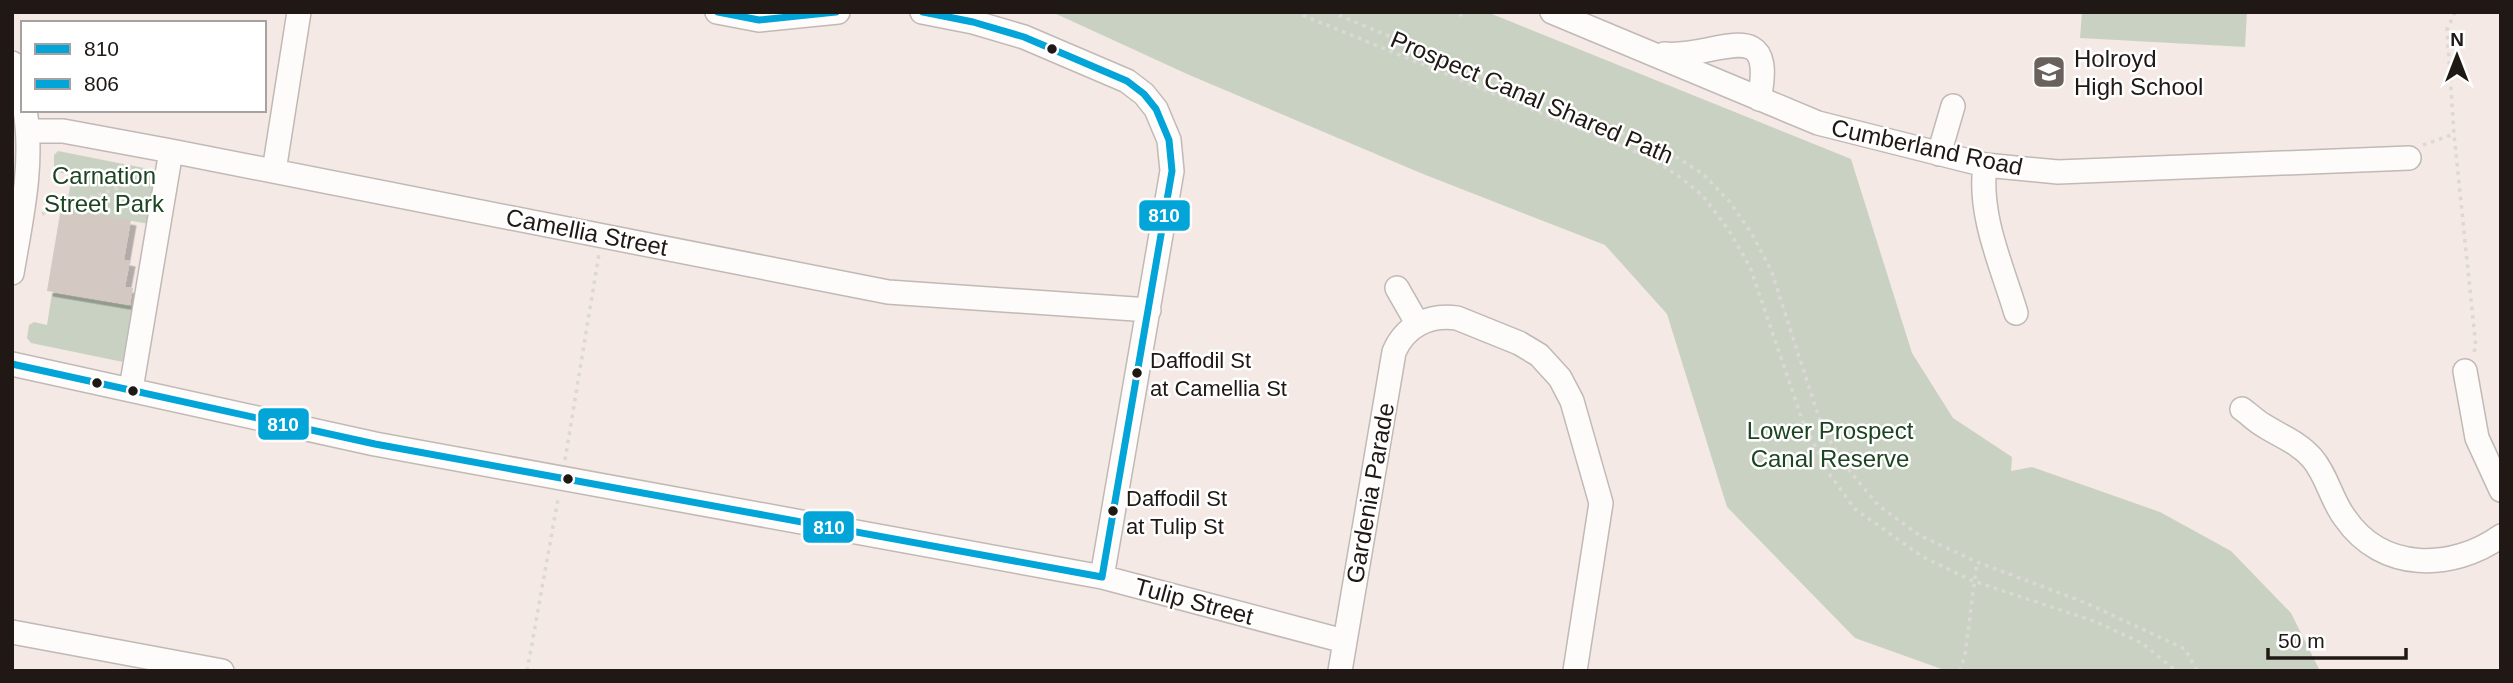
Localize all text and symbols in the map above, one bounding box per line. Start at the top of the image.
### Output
legend [21,21,266,112]
north arrow [2422,21,2492,91]
street label: Prospect Canal Shared Path [1387,25,1677,169]
text: N [2450,29,2464,50]
text: 810 [84,37,119,60]
unlabelled marker [1045,42,1059,56]
place label: Holroyd High School [2074,45,2203,100]
school or university icon: Holroyd High School [2030,53,2068,91]
text: 806 [84,72,119,95]
street label: Cumberland Road [1829,114,2025,180]
park label: Carnation Street Park [44,162,165,217]
line badge: 810 [1138,199,1191,232]
street label: Camellia Street [504,203,670,261]
text: 810 [1148,205,1180,226]
place label: Daffodil St at Camellia St [1150,348,1287,401]
marker: Daffodil St at Camellia St [1130,366,1144,380]
unlabelled marker [90,376,104,390]
unlabelled marker [126,384,140,398]
street label: Gardenia Parade [1341,401,1399,585]
line badge: 810 [257,407,310,441]
text: 810 [267,414,299,435]
park label: Lower Prospect Canal Reserve [1747,417,1914,472]
unlabelled marker [561,472,575,486]
place label: Daffodil St at Tulip St [1126,486,1227,539]
marker: Daffodil St at Tulip St [1106,504,1120,518]
line badge: 810 [802,510,855,544]
text: 810 [813,517,845,538]
street label: Tulip Street [1132,572,1257,630]
scale bar [2268,616,2406,660]
text: 50 m [2278,629,2325,652]

